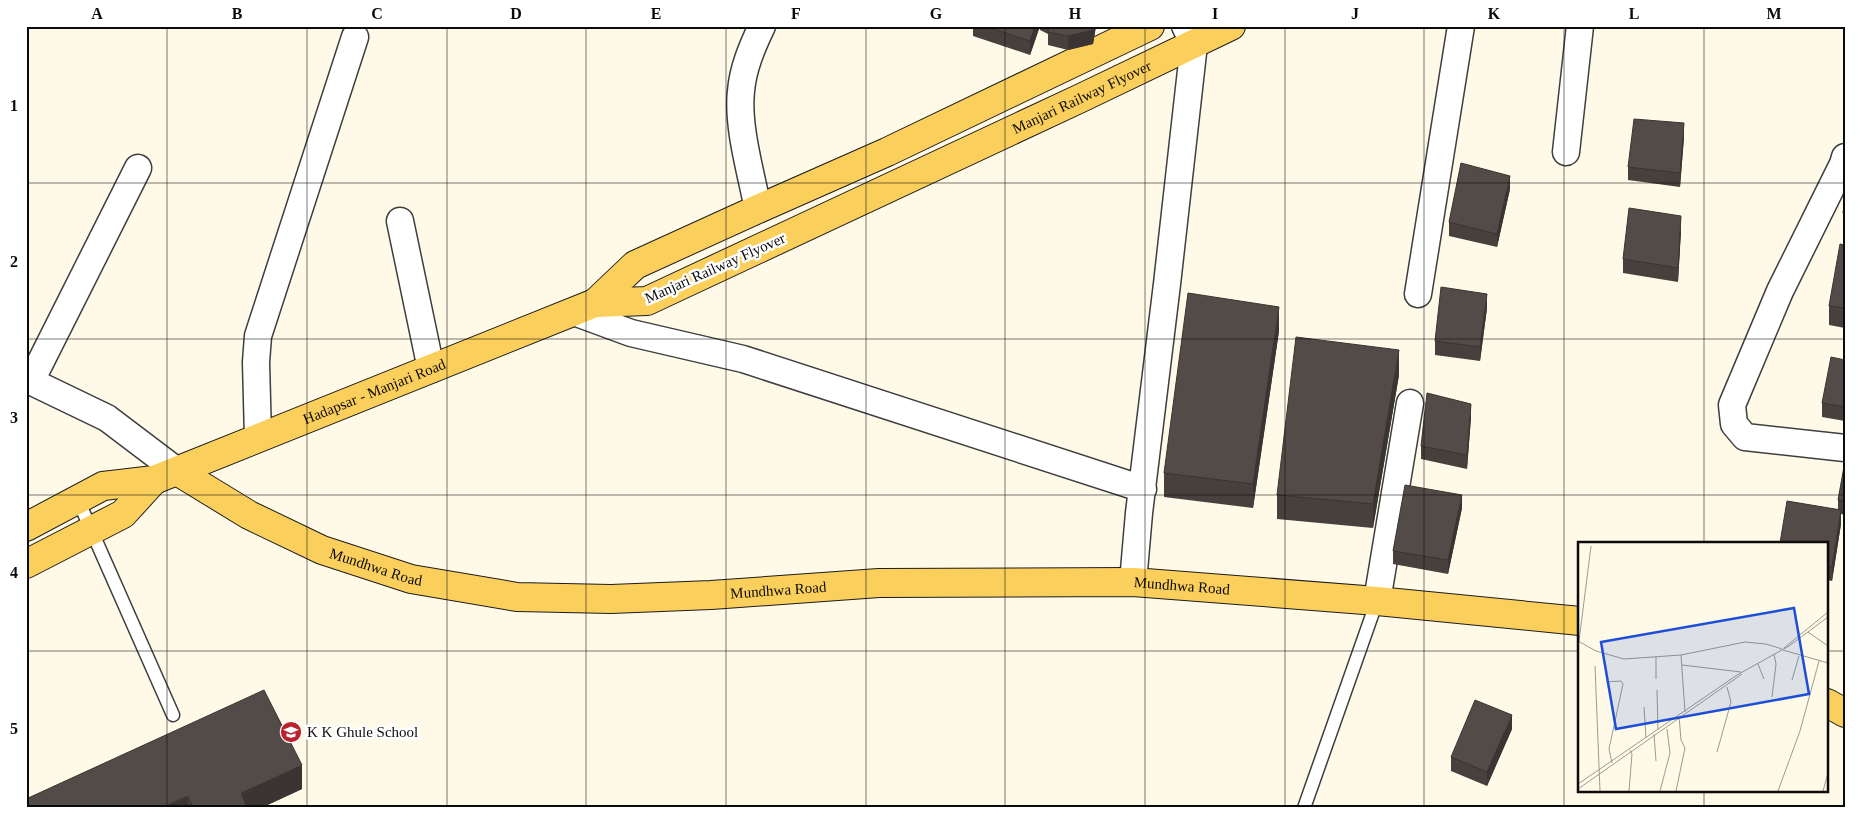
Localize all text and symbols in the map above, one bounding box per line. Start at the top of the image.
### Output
text: A [91,5,103,22]
text: B [232,5,243,22]
text: C [371,5,383,22]
text: D [510,5,522,22]
text: E [651,5,661,22]
text: F [791,5,801,22]
text: G [930,5,943,22]
text: H [1069,5,1082,22]
text: I [1212,5,1218,22]
text: J [1351,5,1359,22]
text: K [1488,5,1501,22]
text: L [1629,5,1639,22]
text: M [1766,5,1782,22]
street label: Manjari Railway Flyover [1010,57,1154,137]
text: 1 [10,97,18,114]
street label: Manjari Railway Flyover [642,230,788,306]
text: 2 [10,253,18,270]
street label: Hadapsar - Manjari Road [301,356,448,427]
text: 3 [10,409,18,426]
inset map [1578,542,1828,792]
street label: Mundhwa Road [328,545,424,589]
text: 4 [10,564,18,581]
street label: Mundhwa Road [1133,574,1231,598]
street label: Mundhwa Road [730,579,827,602]
text: 5 [10,720,18,737]
school or university icon: K K Ghule School [279,720,303,744]
place label: K K Ghule School [307,724,418,740]

